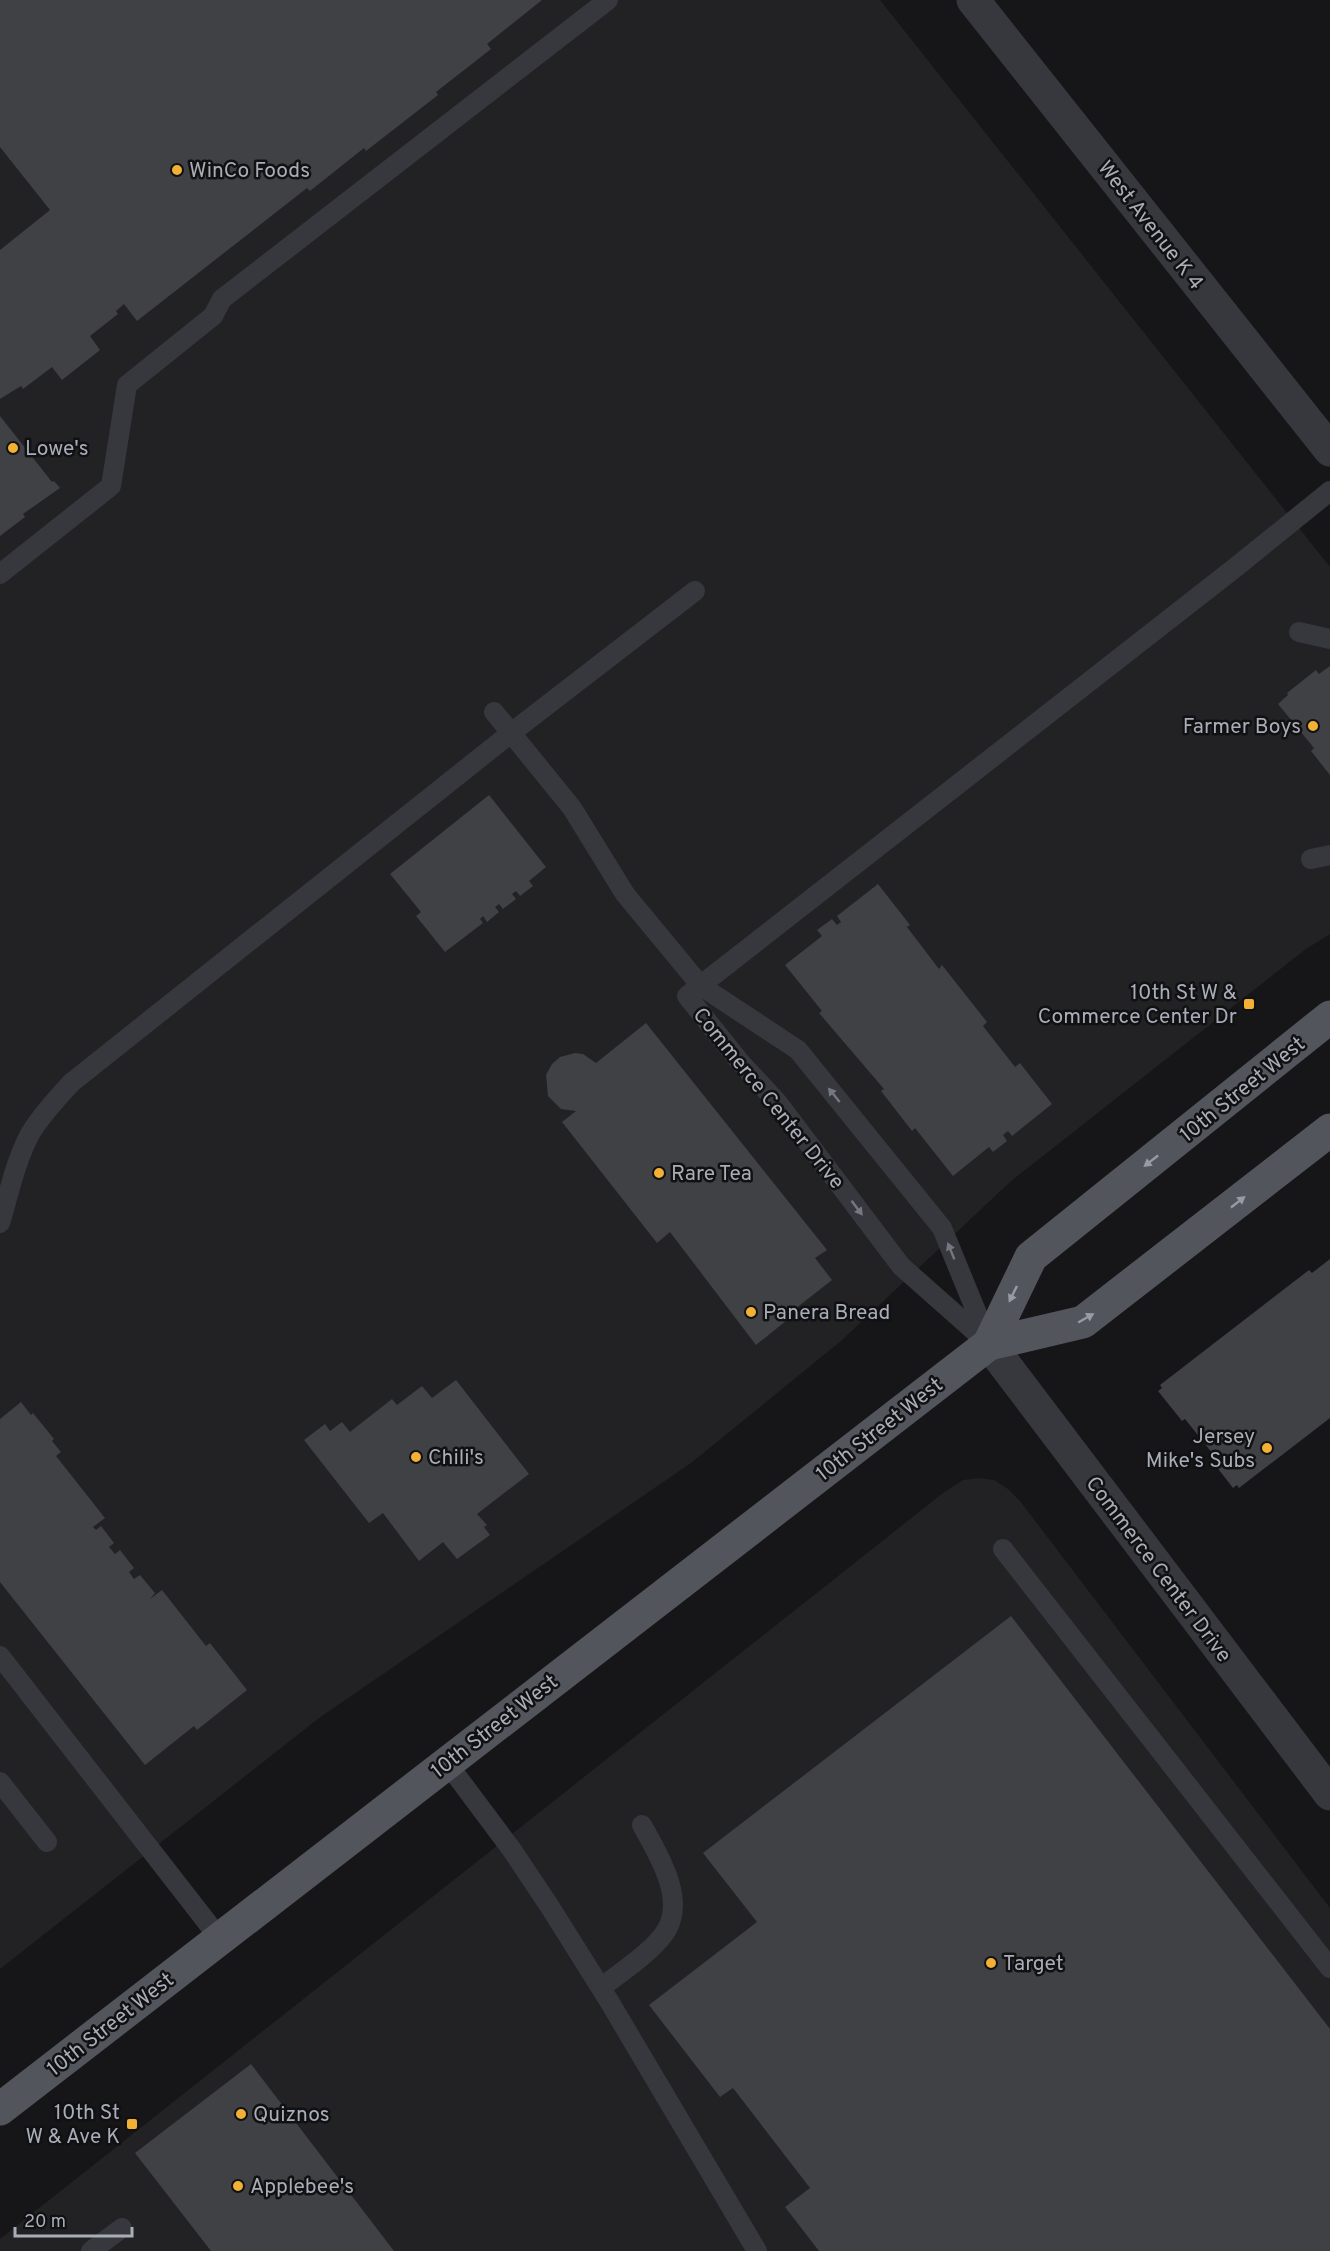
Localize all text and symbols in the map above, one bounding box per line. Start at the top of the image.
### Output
street label: West Avenue K 4 [1091,156,1209,296]
place label: WinCo Foods [189,158,310,185]
marker: WinCo Foods [170,163,184,177]
place label: Lowe's [25,436,89,463]
marker: Lowe's [6,441,20,455]
place label: Farmer Boys [1183,714,1301,741]
marker: Farmer Boys [1306,719,1320,733]
place label: 10th St W & Commerce Center Dr [1038,980,1237,1031]
marker: 10th St W & Commerce Center Dr [1242,997,1256,1011]
street label: Commerce Center Drive [686,1003,850,1195]
street label: 10th Street West [1175,1031,1311,1149]
one-way arrow [829,1088,841,1103]
one-way arrow [1144,1155,1159,1167]
place label: Rare Tea [671,1161,752,1188]
marker: Rare Tea [652,1166,666,1180]
one-way arrow [1230,1196,1246,1209]
one-way arrow [851,1200,863,1216]
one-way arrow [946,1241,956,1259]
one-way arrow [1008,1285,1018,1302]
place label: Panera Bread [763,1300,890,1327]
marker: Panera Bread [744,1305,758,1319]
one-way arrow [1078,1313,1095,1323]
street label: 10th Street West [811,1372,949,1488]
place label: Jersey Mike's Subs [1146,1424,1255,1475]
marker: Jersey Mike's Subs [1260,1441,1274,1455]
place label: Chili's [428,1445,484,1472]
marker: Chili's [409,1450,423,1464]
street label: Commerce Center Drive [1079,1471,1237,1668]
street label: 10th Street West [426,1669,564,1785]
place label: Target [1003,1951,1064,1978]
marker: Target [984,1956,998,1970]
street label: 10th Street West [42,1967,180,2083]
place label: 10th St W & Ave K [26,2100,120,2151]
place label: Quiznos [253,2102,330,2129]
marker: Quiznos [234,2107,248,2121]
marker: 10th St W & Ave K [125,2117,139,2131]
place label: Applebee's [250,2174,354,2201]
marker: Applebee's [231,2179,245,2193]
scale bar [15,2200,132,2238]
text: 20 m [24,2211,66,2234]

